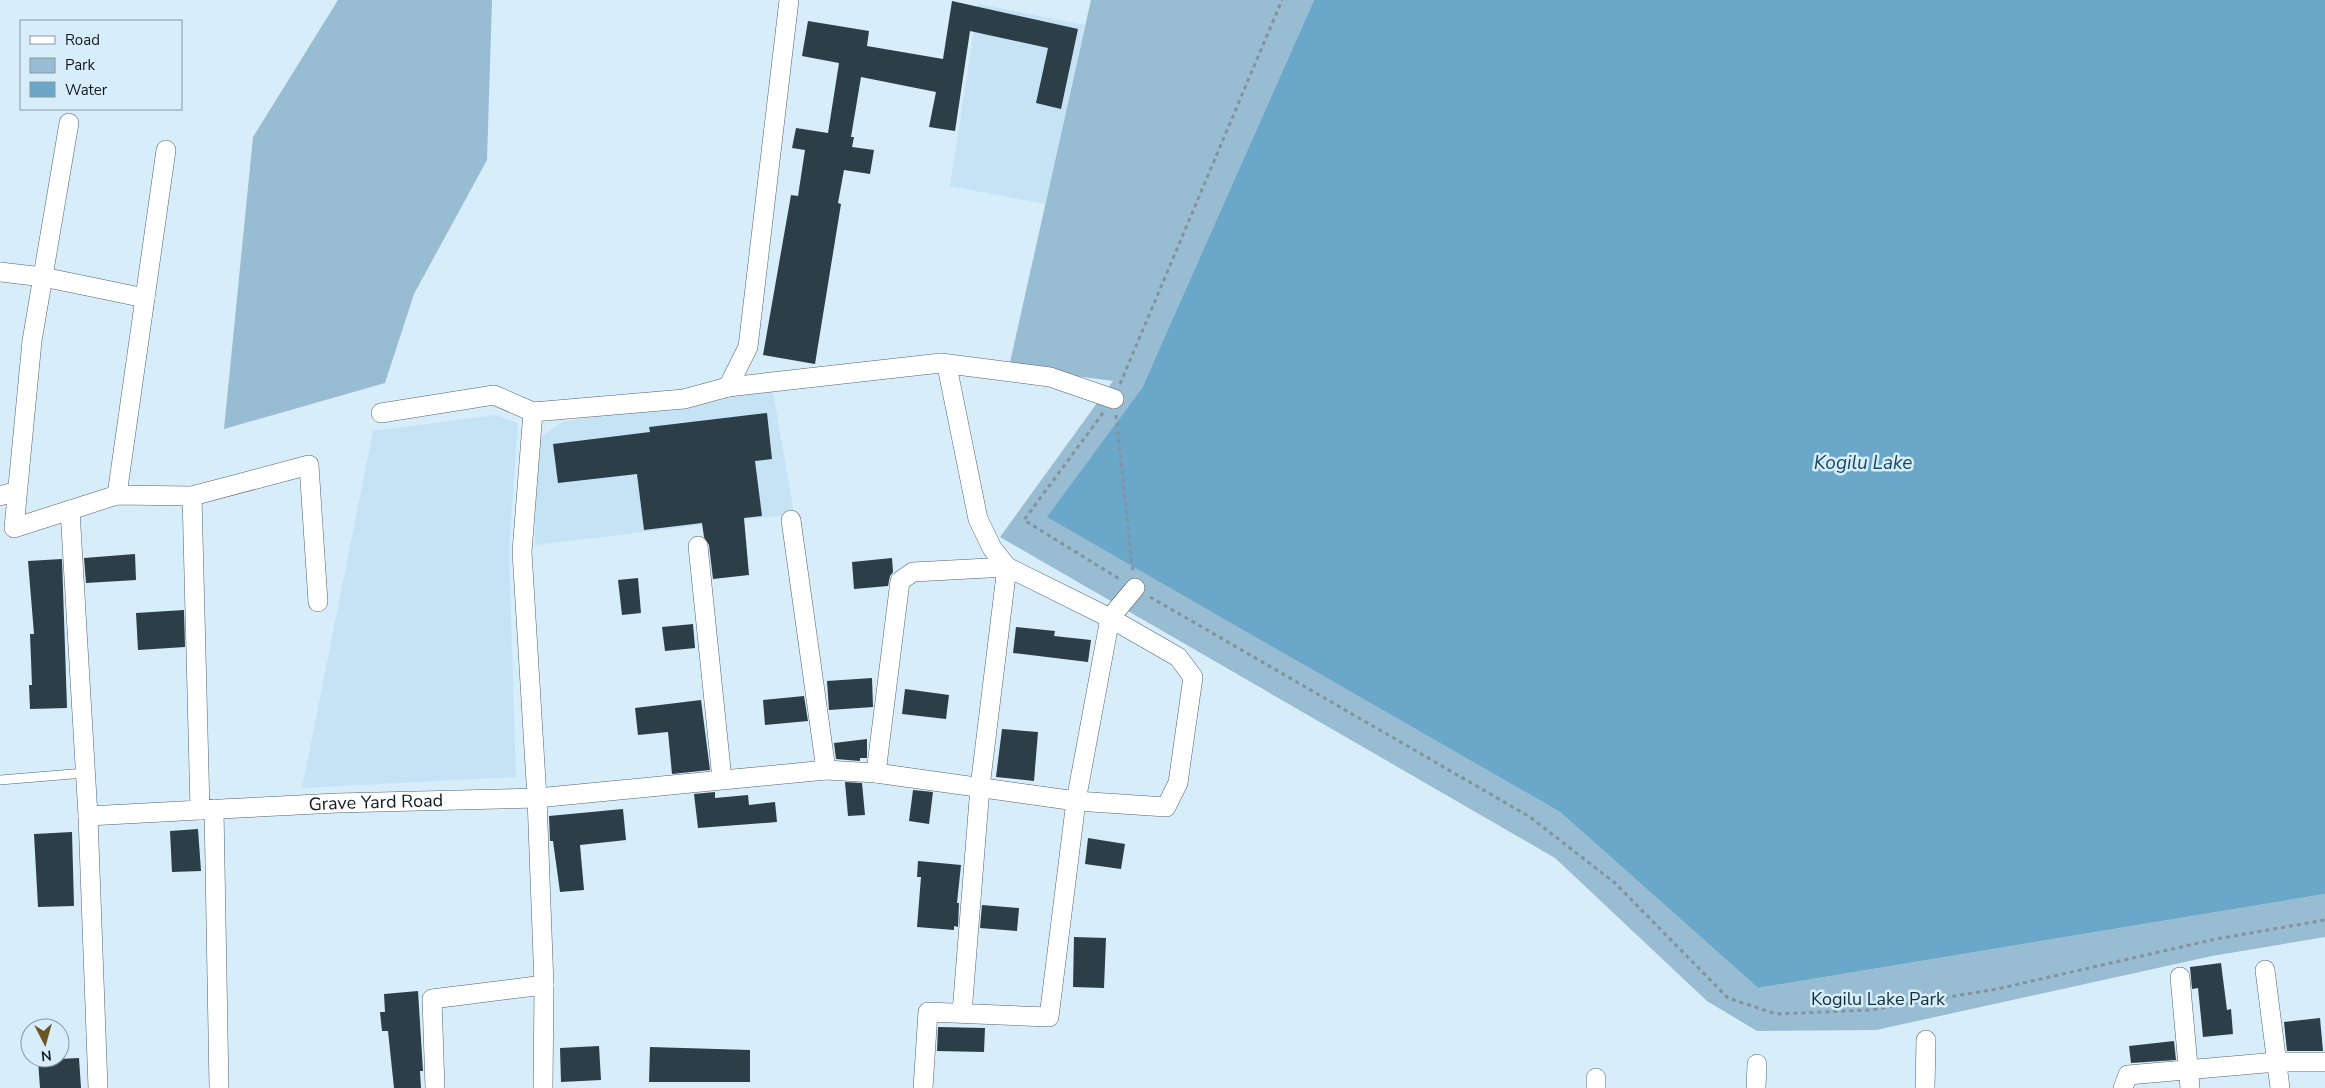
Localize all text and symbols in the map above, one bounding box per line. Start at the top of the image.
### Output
legend [20,20,182,110]
text: Road [65,30,100,50]
text: Park [65,55,95,75]
text: Water [65,80,108,100]
water label: Kogilu Lake [1814,450,1912,476]
street label: Grave Yard Road [308,788,443,816]
park label: Kogilu Lake Park [1811,987,1946,1011]
north arrow [20,1018,70,1068]
text: N [40,1045,53,1065]

